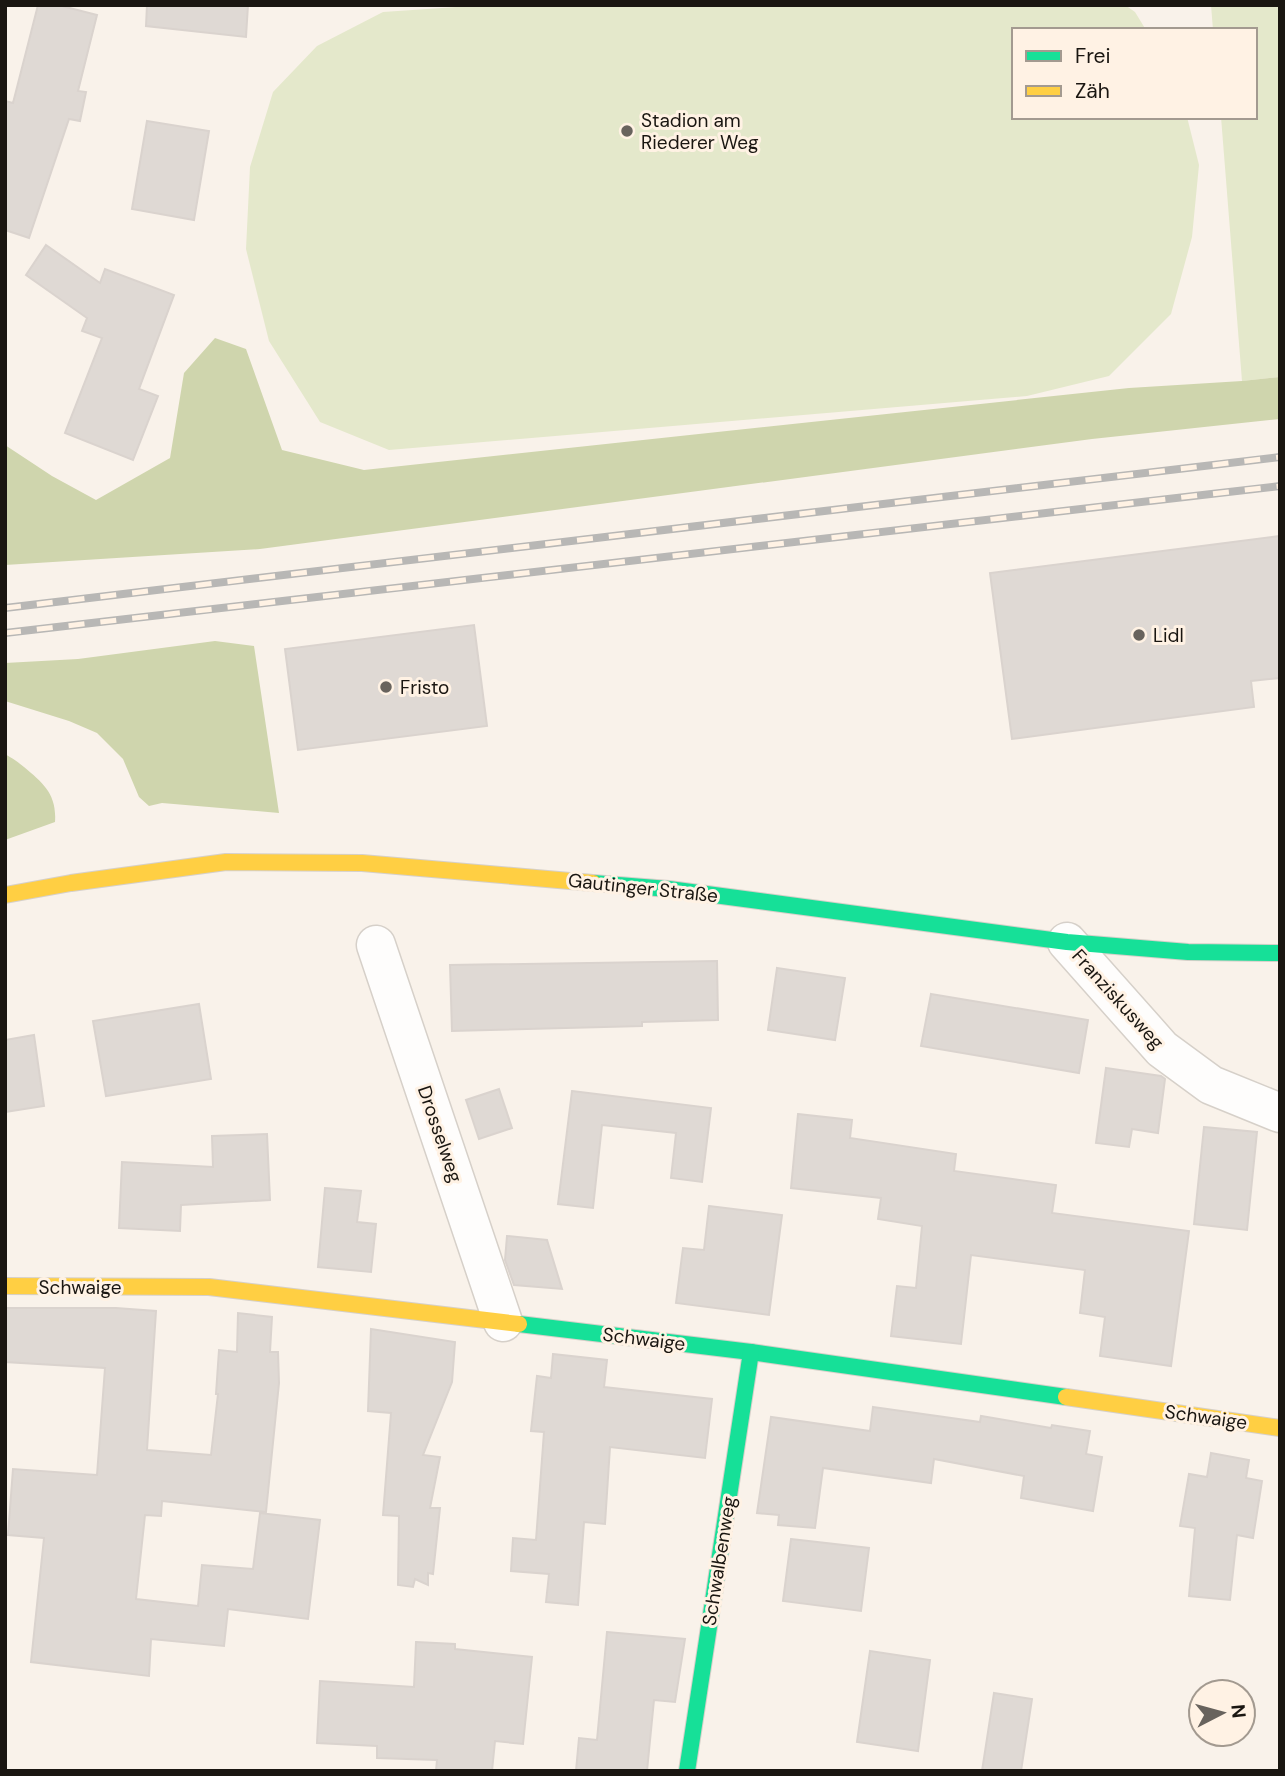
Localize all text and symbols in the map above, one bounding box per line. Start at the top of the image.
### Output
legend [1012,28,1257,119]
text: Frei [1075,42,1111,70]
text: Zäh [1075,77,1110,105]
place label: Stadion am Riederer Weg [641,108,759,155]
marker: Stadion am Riederer Weg [619,123,635,139]
place label: Lidl [1153,623,1184,648]
marker: Lidl [1131,627,1147,643]
place label: Fristo [400,675,449,700]
marker: Fristo [378,679,394,695]
street label: Gautinger Straße [567,868,719,908]
street label: Franziskusweg [1066,944,1170,1055]
street label: Drosselweg [412,1082,468,1186]
street label: Schwaige [39,1275,121,1300]
street label: Schwaige [601,1322,687,1356]
street label: Schwaige [1163,1399,1249,1435]
street label: Schwalbenweg [696,1494,742,1627]
north arrow [1187,1678,1257,1748]
text: N [1225,1703,1252,1719]

